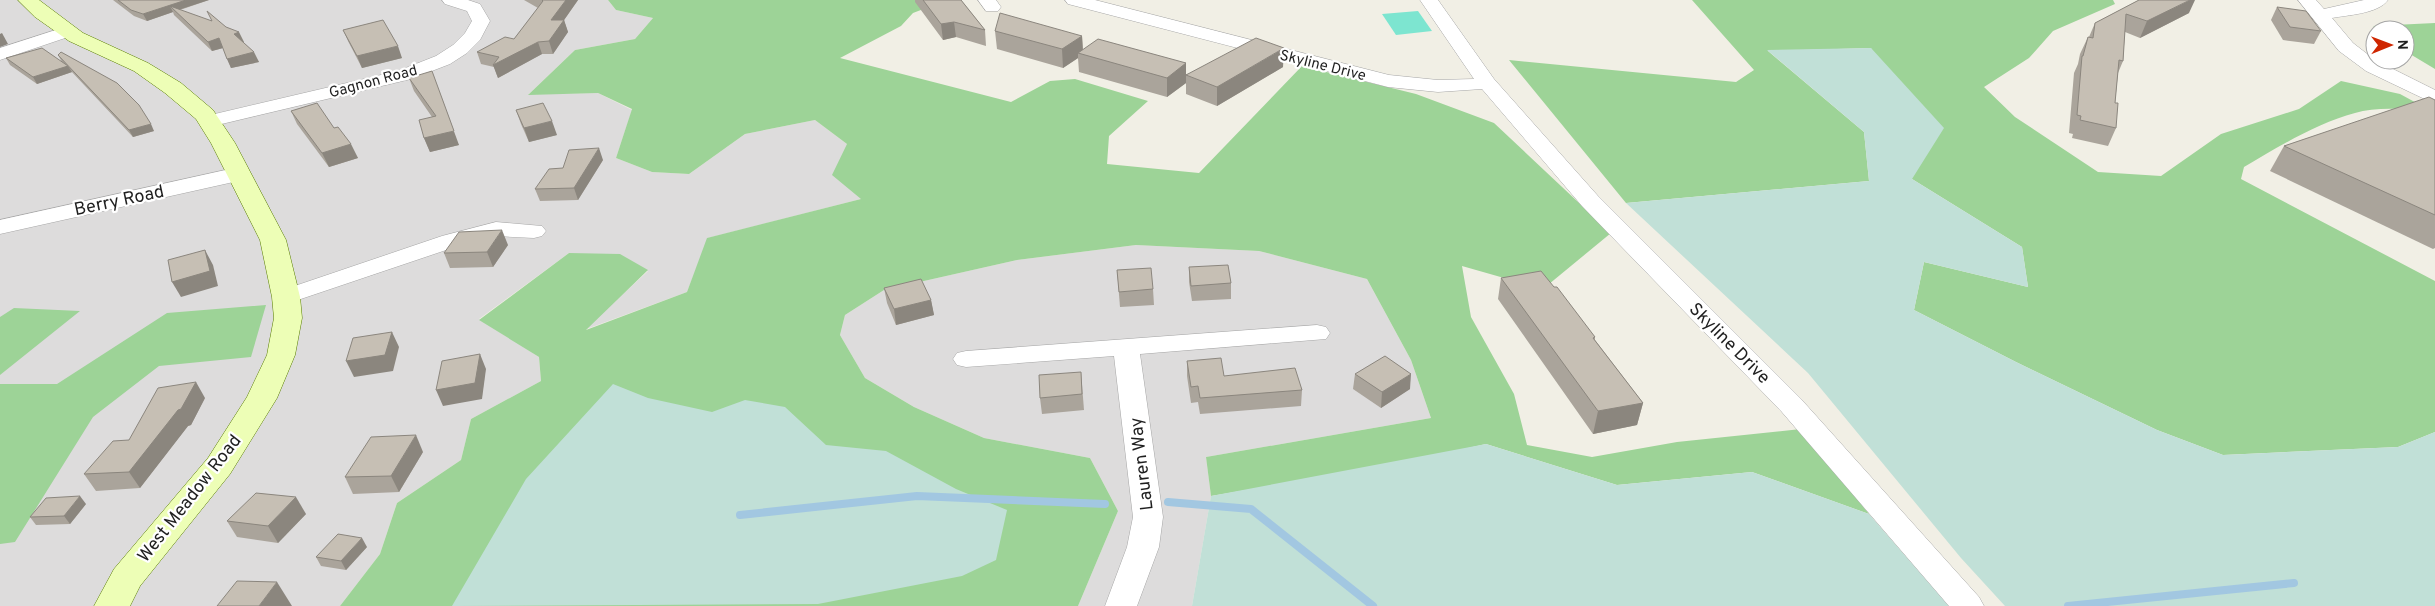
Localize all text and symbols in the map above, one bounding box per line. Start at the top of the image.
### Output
north arrow [2365,20,2415,70]
text: N [2393,40,2410,50]
street label: Skyline Drive [1278,47,1368,86]
street label: Gagnon Road [327,62,420,103]
street label: Berry Road [72,181,166,222]
street label: Skyline Drive [1683,299,1774,390]
street label: Lauren Way [1125,416,1160,512]
street label: West Meadow Road [133,430,247,568]

